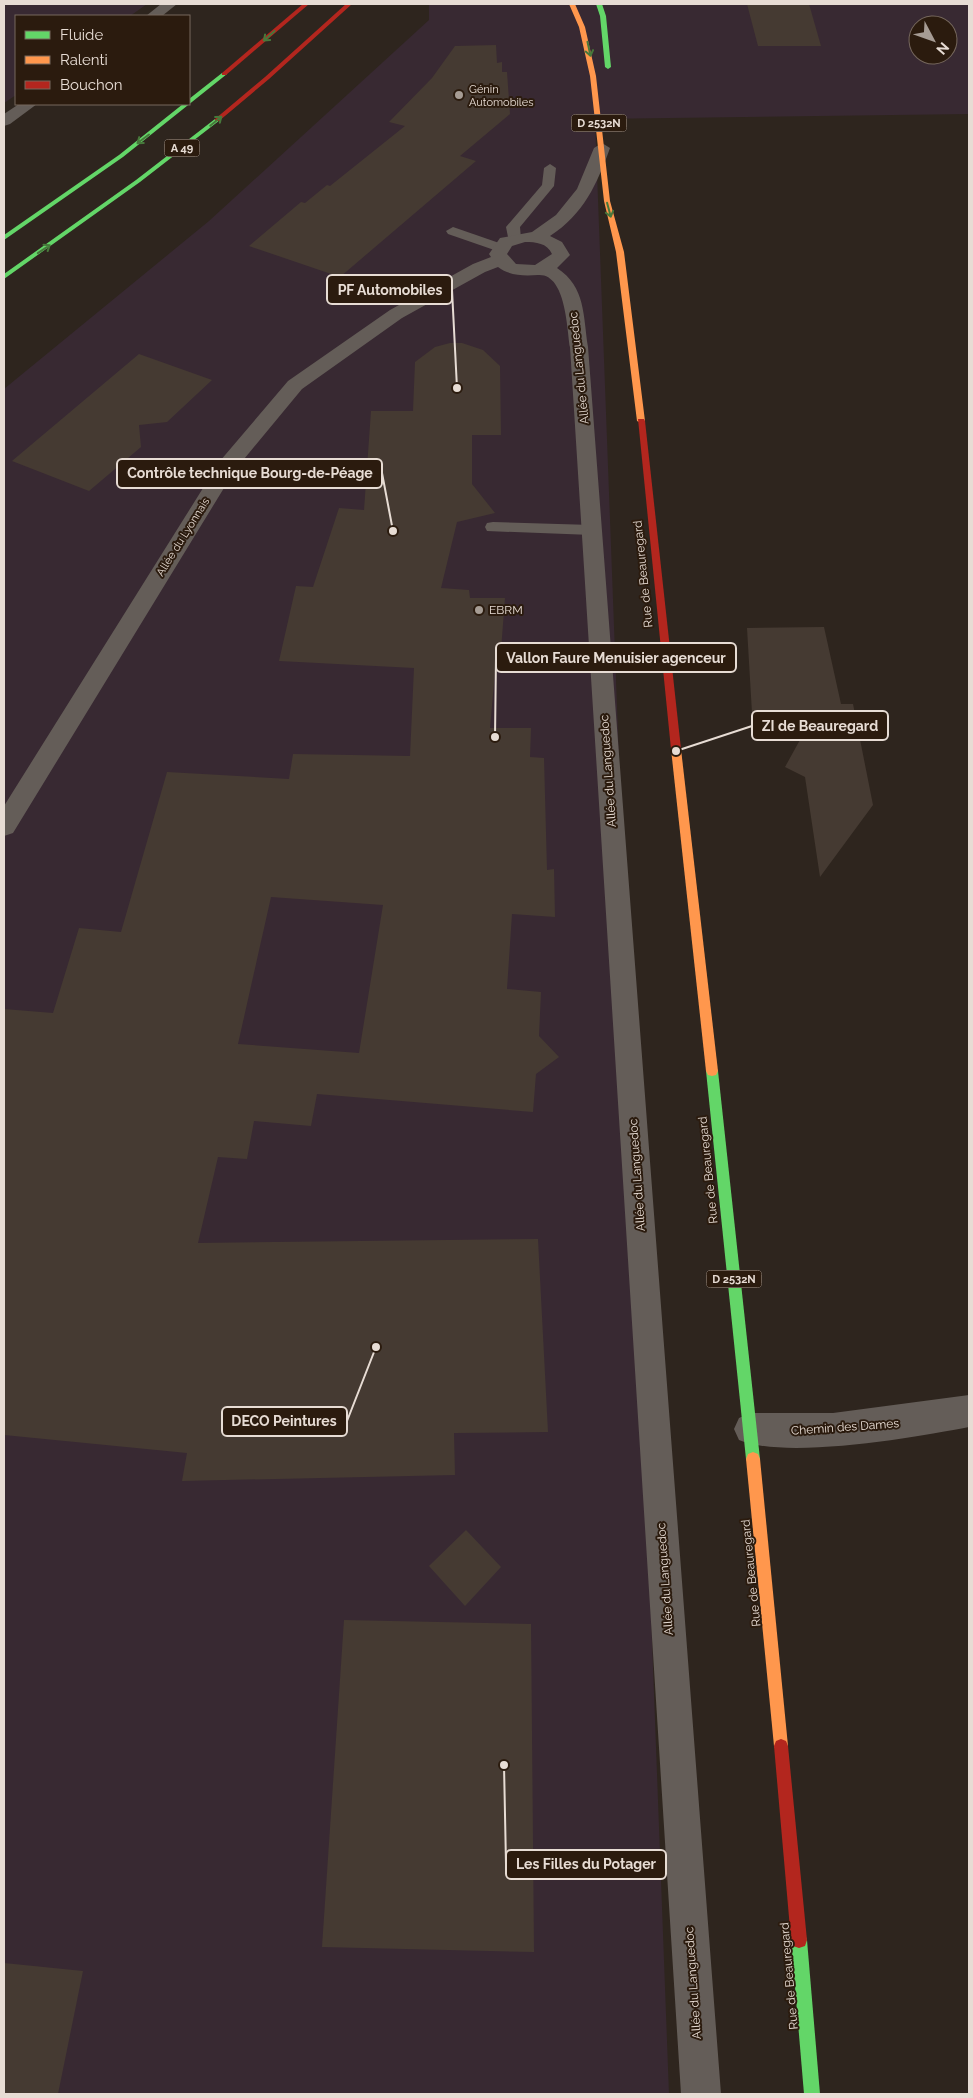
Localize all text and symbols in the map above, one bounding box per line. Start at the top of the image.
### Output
legend [15,15,190,105]
north arrow [908,15,958,65]
text: Fluide [60,26,103,44]
one-way arrow [263,31,276,42]
text: N [933,39,952,58]
one-way arrow [585,41,594,57]
text: Ralenti [60,51,108,69]
text: Bouchon [60,76,122,94]
place label: Génin Automobiles [469,83,534,109]
marker: Génin Automobiles [453,89,465,101]
one-way arrow [210,115,223,126]
road number: D 2532N [572,115,626,132]
one-way arrow [136,134,150,144]
road number: A 49 [164,140,200,156]
one-way arrow [605,202,614,218]
one-way arrow [37,244,51,254]
callout: PF Automobiles [327,275,452,304]
text: PF Automobiles [338,282,442,298]
street label: Allée du Languedoc [566,311,592,425]
callout: Contrôle technique Bourg-de-Péage [117,459,382,488]
text: Contrôle technique Bourg-de-Péage [127,465,373,481]
street label: Allée du Lyonnais [154,496,212,578]
street label: Rue de Beauregard [630,520,656,628]
place label: EBRM [489,603,523,617]
marker: EBRM [473,604,485,616]
callout: Vallon Faure Menuisier agenceur [496,643,736,672]
text: Vallon Faure Menuisier agenceur [506,650,726,666]
callout: ZI de Beauregard [752,711,888,740]
street label: Allée du Languedoc [597,714,619,828]
text: ZI de Beauregard [762,718,878,734]
street label: Rue de Beauregard [695,1116,721,1224]
street label: Allée du Languedoc [626,1118,648,1232]
road number: D 2532N [706,1270,762,1288]
callout: DECO Peintures [222,1407,347,1436]
text: DECO Peintures [231,1413,337,1429]
street label: Chemin des Dames [790,1416,900,1438]
street label: Rue de Beauregard [738,1519,764,1627]
street label: Allée du Languedoc [654,1522,676,1636]
callout: Les Filles du Potager [506,1850,666,1879]
text: Les Filles du Potager [516,1856,657,1872]
street label: Rue de Beauregard [777,1922,801,2030]
street label: Allée du Languedoc [682,1926,704,2040]

